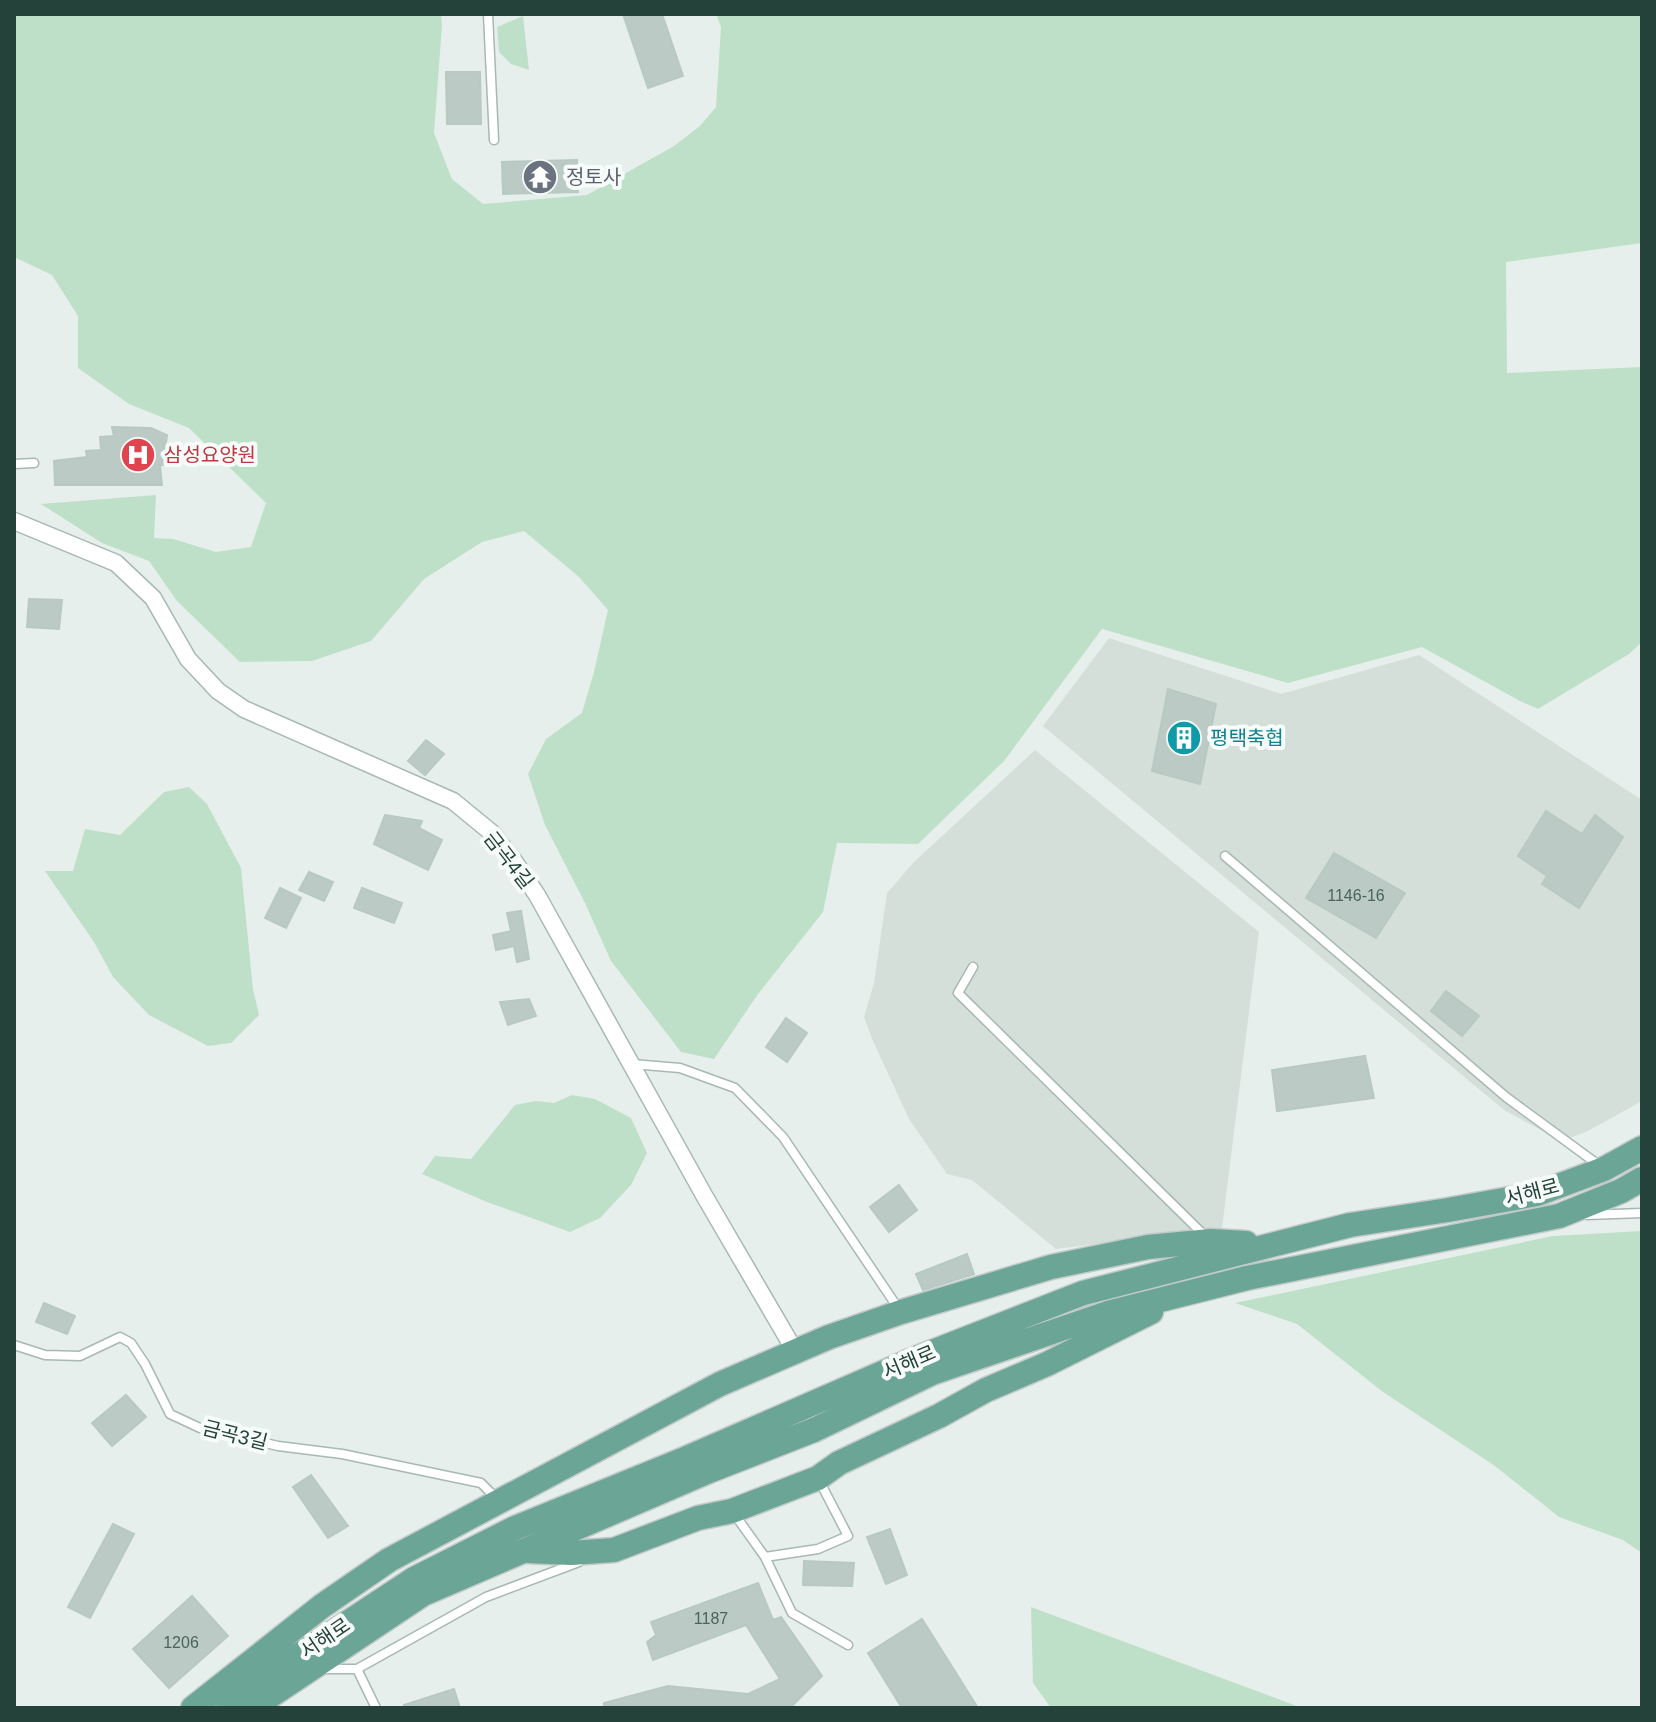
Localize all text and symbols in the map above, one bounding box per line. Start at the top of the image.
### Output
temple icon: 정토사 [521,158,559,196]
place label: 정토사 [566,166,621,188]
hospital icon: 삼성요양원 [119,436,157,474]
place label: 삼성요양원 [164,444,256,466]
building icon: 평택축협 [1165,719,1203,757]
place label: 평택축협 [1210,727,1284,749]
street label: 금곡4길 [480,827,538,893]
house number: 1146-16 [1327,887,1385,904]
street label: 서해로 [1502,1174,1562,1210]
street label: 서해로 [879,1341,939,1383]
street label: 금곡3길 [200,1416,270,1454]
house number: 1187 [694,1610,728,1627]
street label: 서해로 [296,1613,354,1663]
house number: 1206 [163,1634,199,1651]

